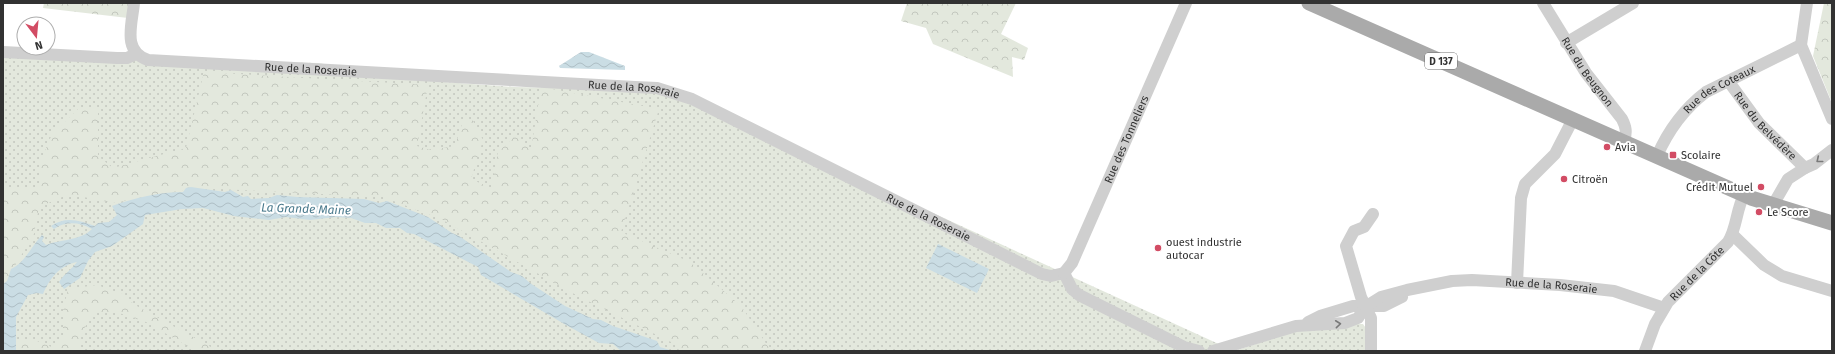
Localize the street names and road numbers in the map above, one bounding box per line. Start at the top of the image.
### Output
street label: Rue du Beugnon [1558,35,1616,110]
road number: D 137 [1425,53,1457,69]
street label: Rue de la Roseraie [264,60,357,79]
street label: Rue des Coteaux [1681,62,1758,116]
street label: Rue de la Roseraie [588,78,681,102]
street label: Rue du Belvédère [1731,89,1799,163]
street label: Rue des Tonneliers [1102,93,1152,185]
street label: Rue de la Roseraie [884,191,973,244]
street label: Rue de la Côte [1667,244,1727,304]
street label: Rue de la Roseraie [1505,276,1598,296]

